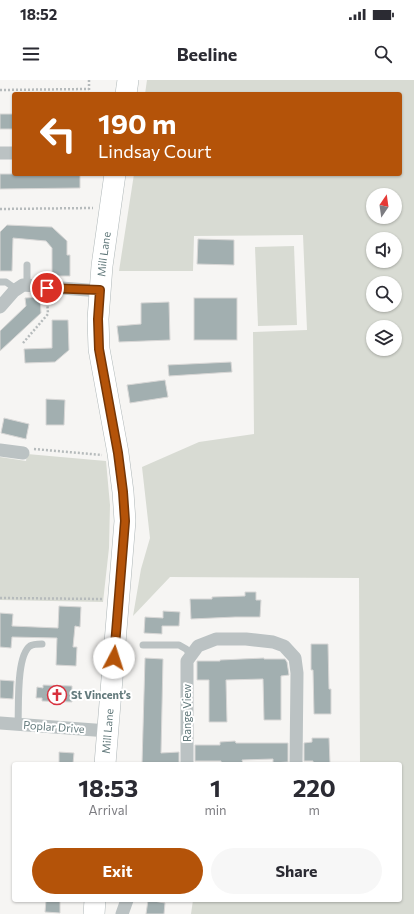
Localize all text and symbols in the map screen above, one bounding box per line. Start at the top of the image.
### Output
text: 18:52 [20,5,57,23]
icon: menu [20,43,42,65]
text: Beeline [177,43,237,65]
icon: search [372,43,394,65]
text: 190 m [98,106,176,140]
icon: left [32,108,84,160]
text: Lindsay Court [98,140,212,162]
north arrow [366,188,402,224]
map controls [366,188,402,356]
street label: Mill Lane [94,231,113,277]
button: sound [366,232,402,268]
pin [30,271,64,305]
button: search [366,276,402,312]
icon: arrive [36,277,58,299]
button: layers [366,320,402,356]
position arrow [93,637,135,679]
church icon: St Vincent’s [46,684,68,706]
street label: Range View [180,684,193,742]
place label: St Vincent’s [71,688,131,701]
street label: Mill Lane [99,708,116,754]
street label: Poplar Drive [23,718,85,735]
text: 18:53 [78,773,138,802]
text: 1 [210,773,221,802]
text: 220 [293,773,336,802]
text: Arrival [89,802,128,818]
text: min [204,802,227,818]
text: m [309,802,320,818]
button: Exit [32,848,203,894]
button: Share [211,848,382,894]

